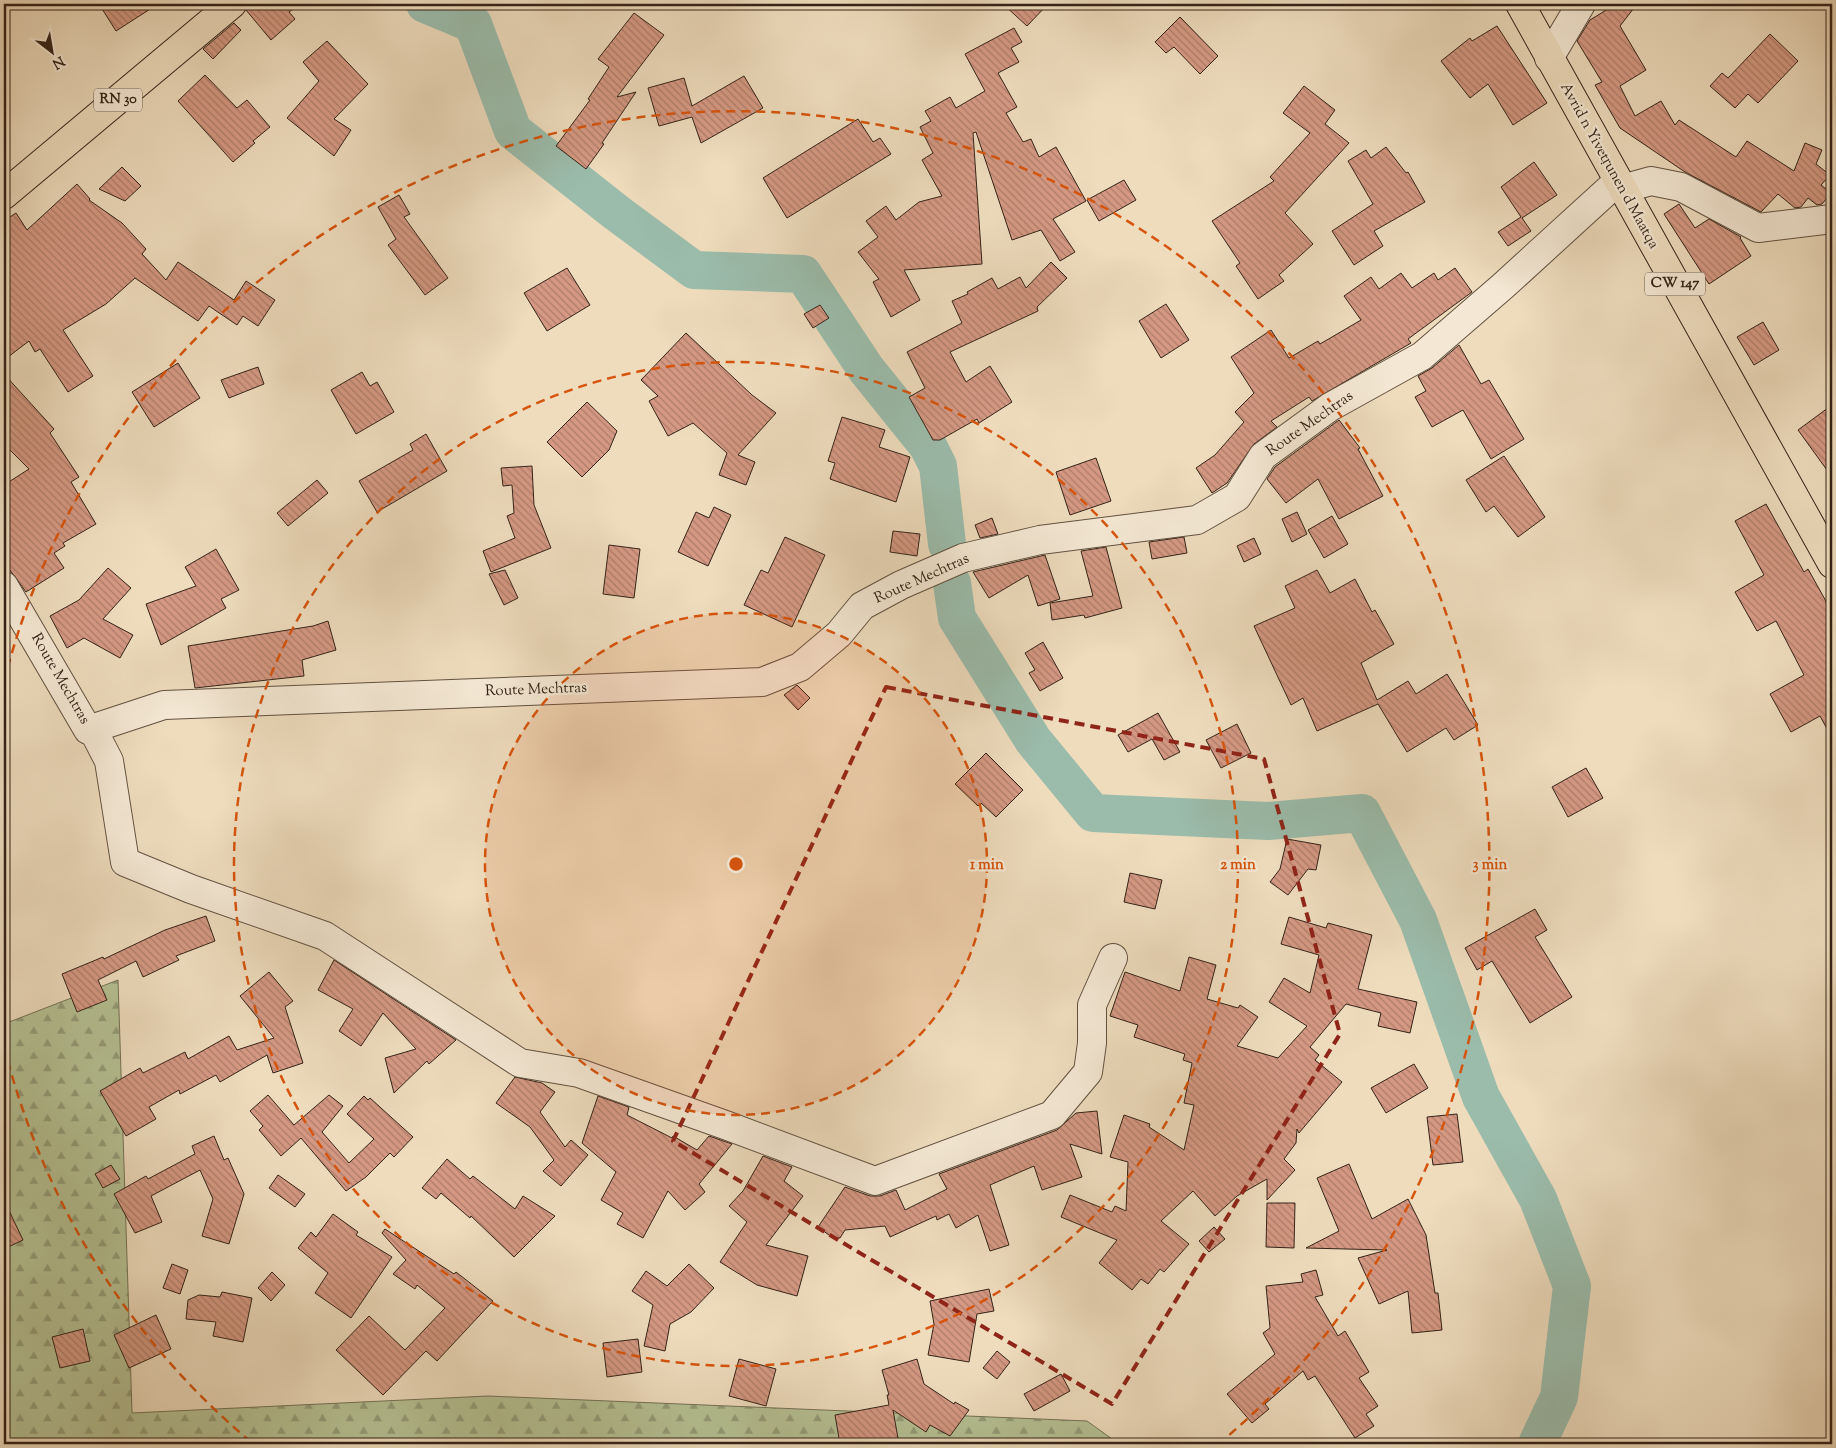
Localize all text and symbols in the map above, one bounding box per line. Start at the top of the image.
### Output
north arrow [28,28,78,78]
text: N [48,50,68,73]
street label: Avrid n Yivetṛunen d Maatqa [1554,79,1664,253]
road number: RN 30 [94,88,142,112]
road number: CW 147 [1645,272,1705,296]
street label: Route Mechtras [1262,386,1358,462]
street label: Route Mechtras [871,549,973,609]
street label: Route Mechtras [25,630,95,728]
street label: Route Mechtras [485,678,587,702]
centre of rings [727,855,745,873]
text: 1 min [970,855,1004,876]
text: 2 min [1220,855,1256,876]
text: 3 min [1473,855,1508,876]

